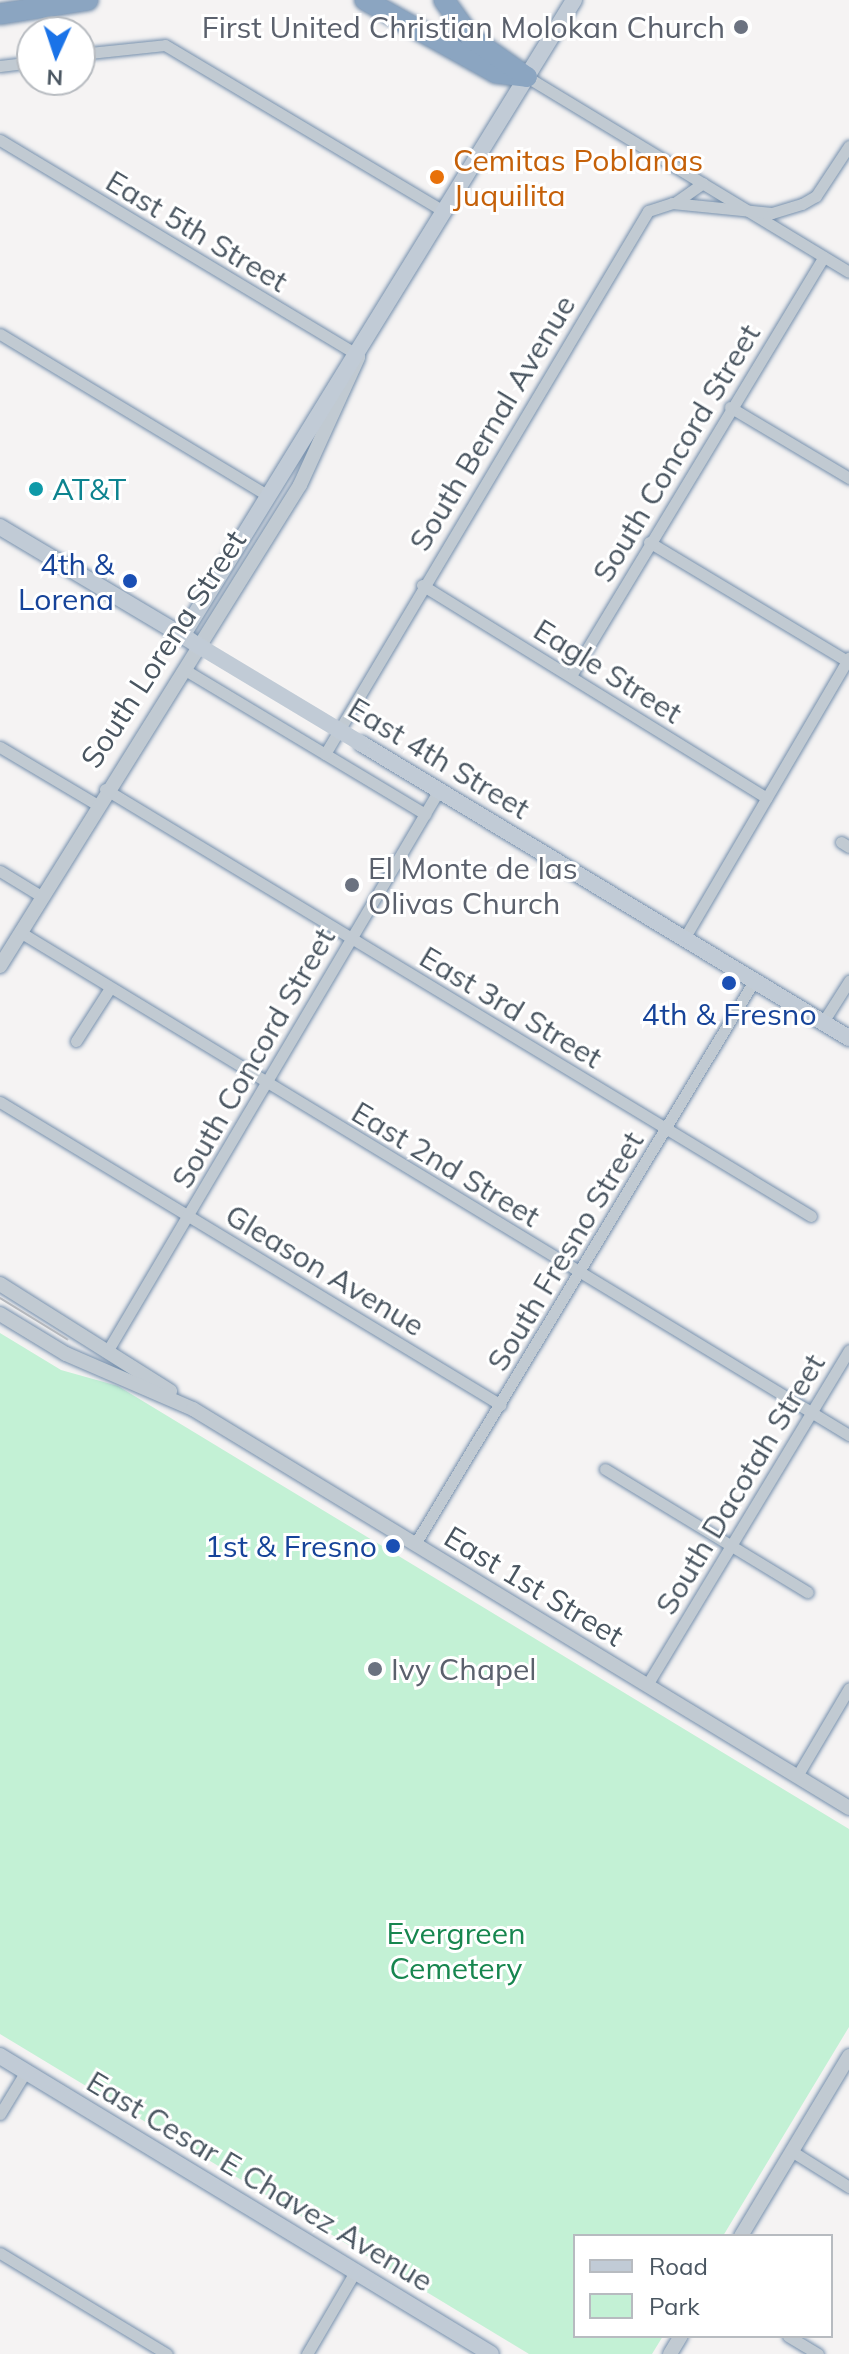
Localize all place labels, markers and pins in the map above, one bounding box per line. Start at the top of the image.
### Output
place label: First United Christian Molokan Church [202,9,725,45]
marker: First United Christian Molokan Church [732,18,750,36]
place label: Cemitas Poblanas Juquilita [453,142,703,212]
marker: Cemitas Poblanas Juquilita [428,168,446,186]
place label: AT&T [52,471,126,507]
marker: AT&T [27,480,45,498]
place label: 4th & Lorena [18,546,114,616]
marker: 4th & Lorena [121,572,139,590]
place label: El Monte de las Olivas Church [368,850,578,920]
marker: El Monte de las Olivas Church [343,876,361,894]
marker: 4th & Fresno [720,974,738,992]
place label: 4th & Fresno [641,996,817,1032]
place label: 1st & Fresno [205,1528,377,1564]
marker: 1st & Fresno [384,1537,402,1555]
place label: Ivy Chapel [391,1651,536,1687]
marker: Ivy Chapel [366,1660,384,1678]

